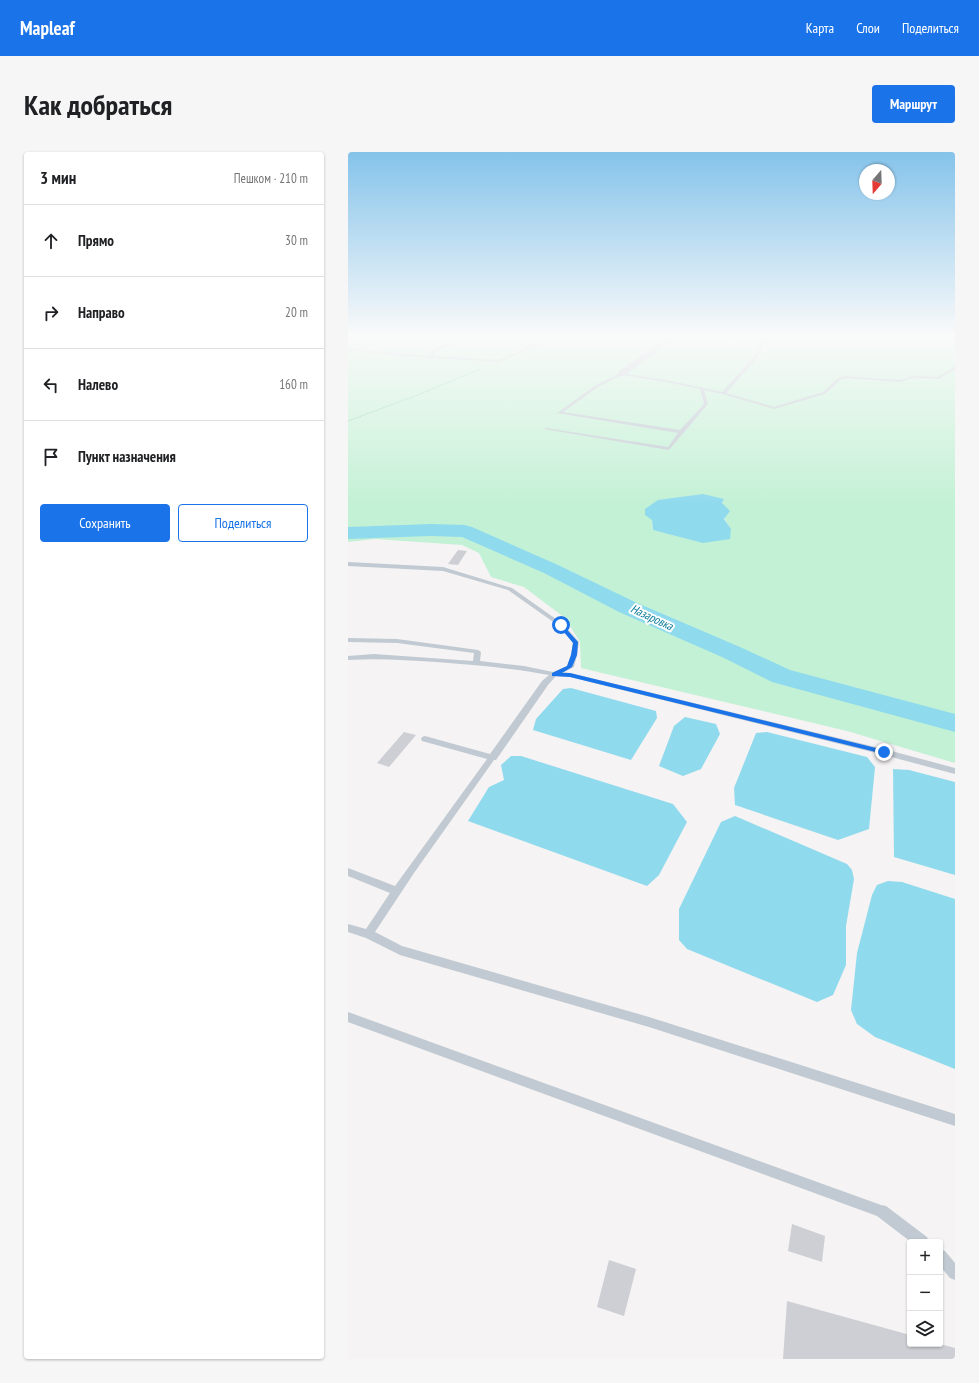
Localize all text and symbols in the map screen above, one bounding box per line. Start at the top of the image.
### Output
text: Mapleaf [20,16,75,40]
text: Карта [806,19,834,37]
text: Слои [856,19,880,37]
text: Поделиться [902,19,959,37]
button: Маршрут [872,85,955,123]
text: Как добраться [24,86,172,123]
north arrow [859,164,895,200]
text: 3 мин [40,167,76,189]
text: Пешком · 210 m [234,170,308,187]
icon: ahead [40,230,62,252]
text: Прямо [78,231,114,250]
text: 30 m [285,232,308,249]
icon: right [40,302,62,324]
text: Направо [78,303,125,322]
text: 20 m [285,304,308,321]
icon: left [40,374,62,396]
text: Налево [78,375,118,394]
text: 160 m [279,376,308,393]
icon: arrive [40,446,62,468]
text: Пункт назначения [78,447,176,466]
button: Сохранить [40,504,170,542]
button: Поделиться [178,504,308,542]
water label: Назаровка [628,601,677,634]
route start [552,616,570,634]
route end [875,743,893,761]
map controls [907,1239,943,1347]
button: + [907,1239,943,1275]
button: − [907,1275,943,1311]
button: layers [907,1311,943,1347]

